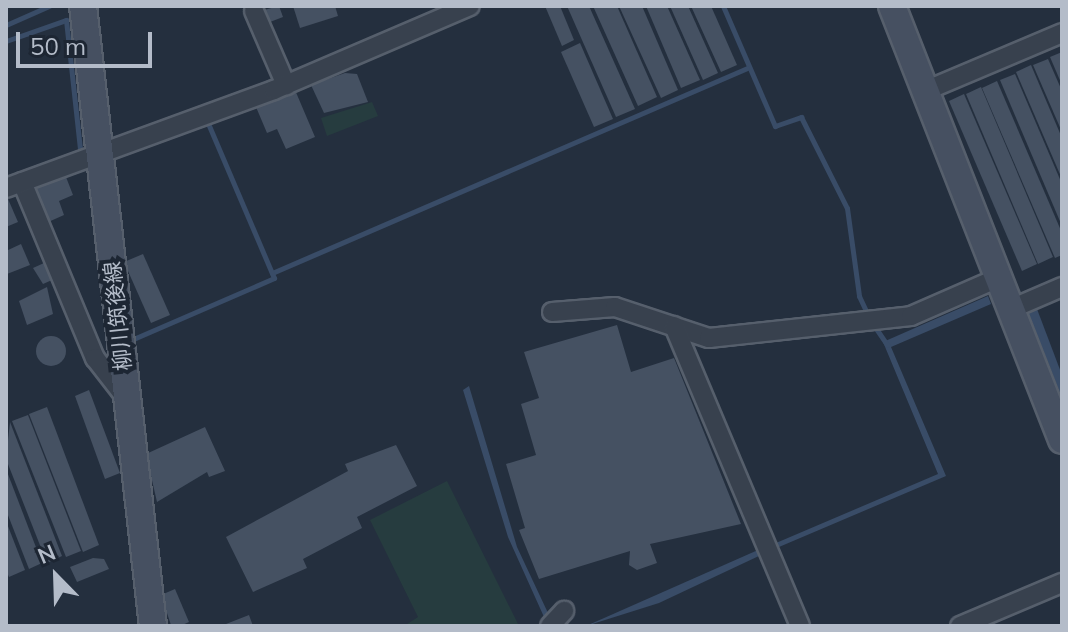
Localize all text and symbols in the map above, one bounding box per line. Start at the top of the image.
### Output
scale bar [20,16,156,66]
text: 50 m [30,31,86,61]
street label: 柳川筑後線 [99,260,137,372]
north arrow [16,536,96,616]
text: N [34,538,60,570]

